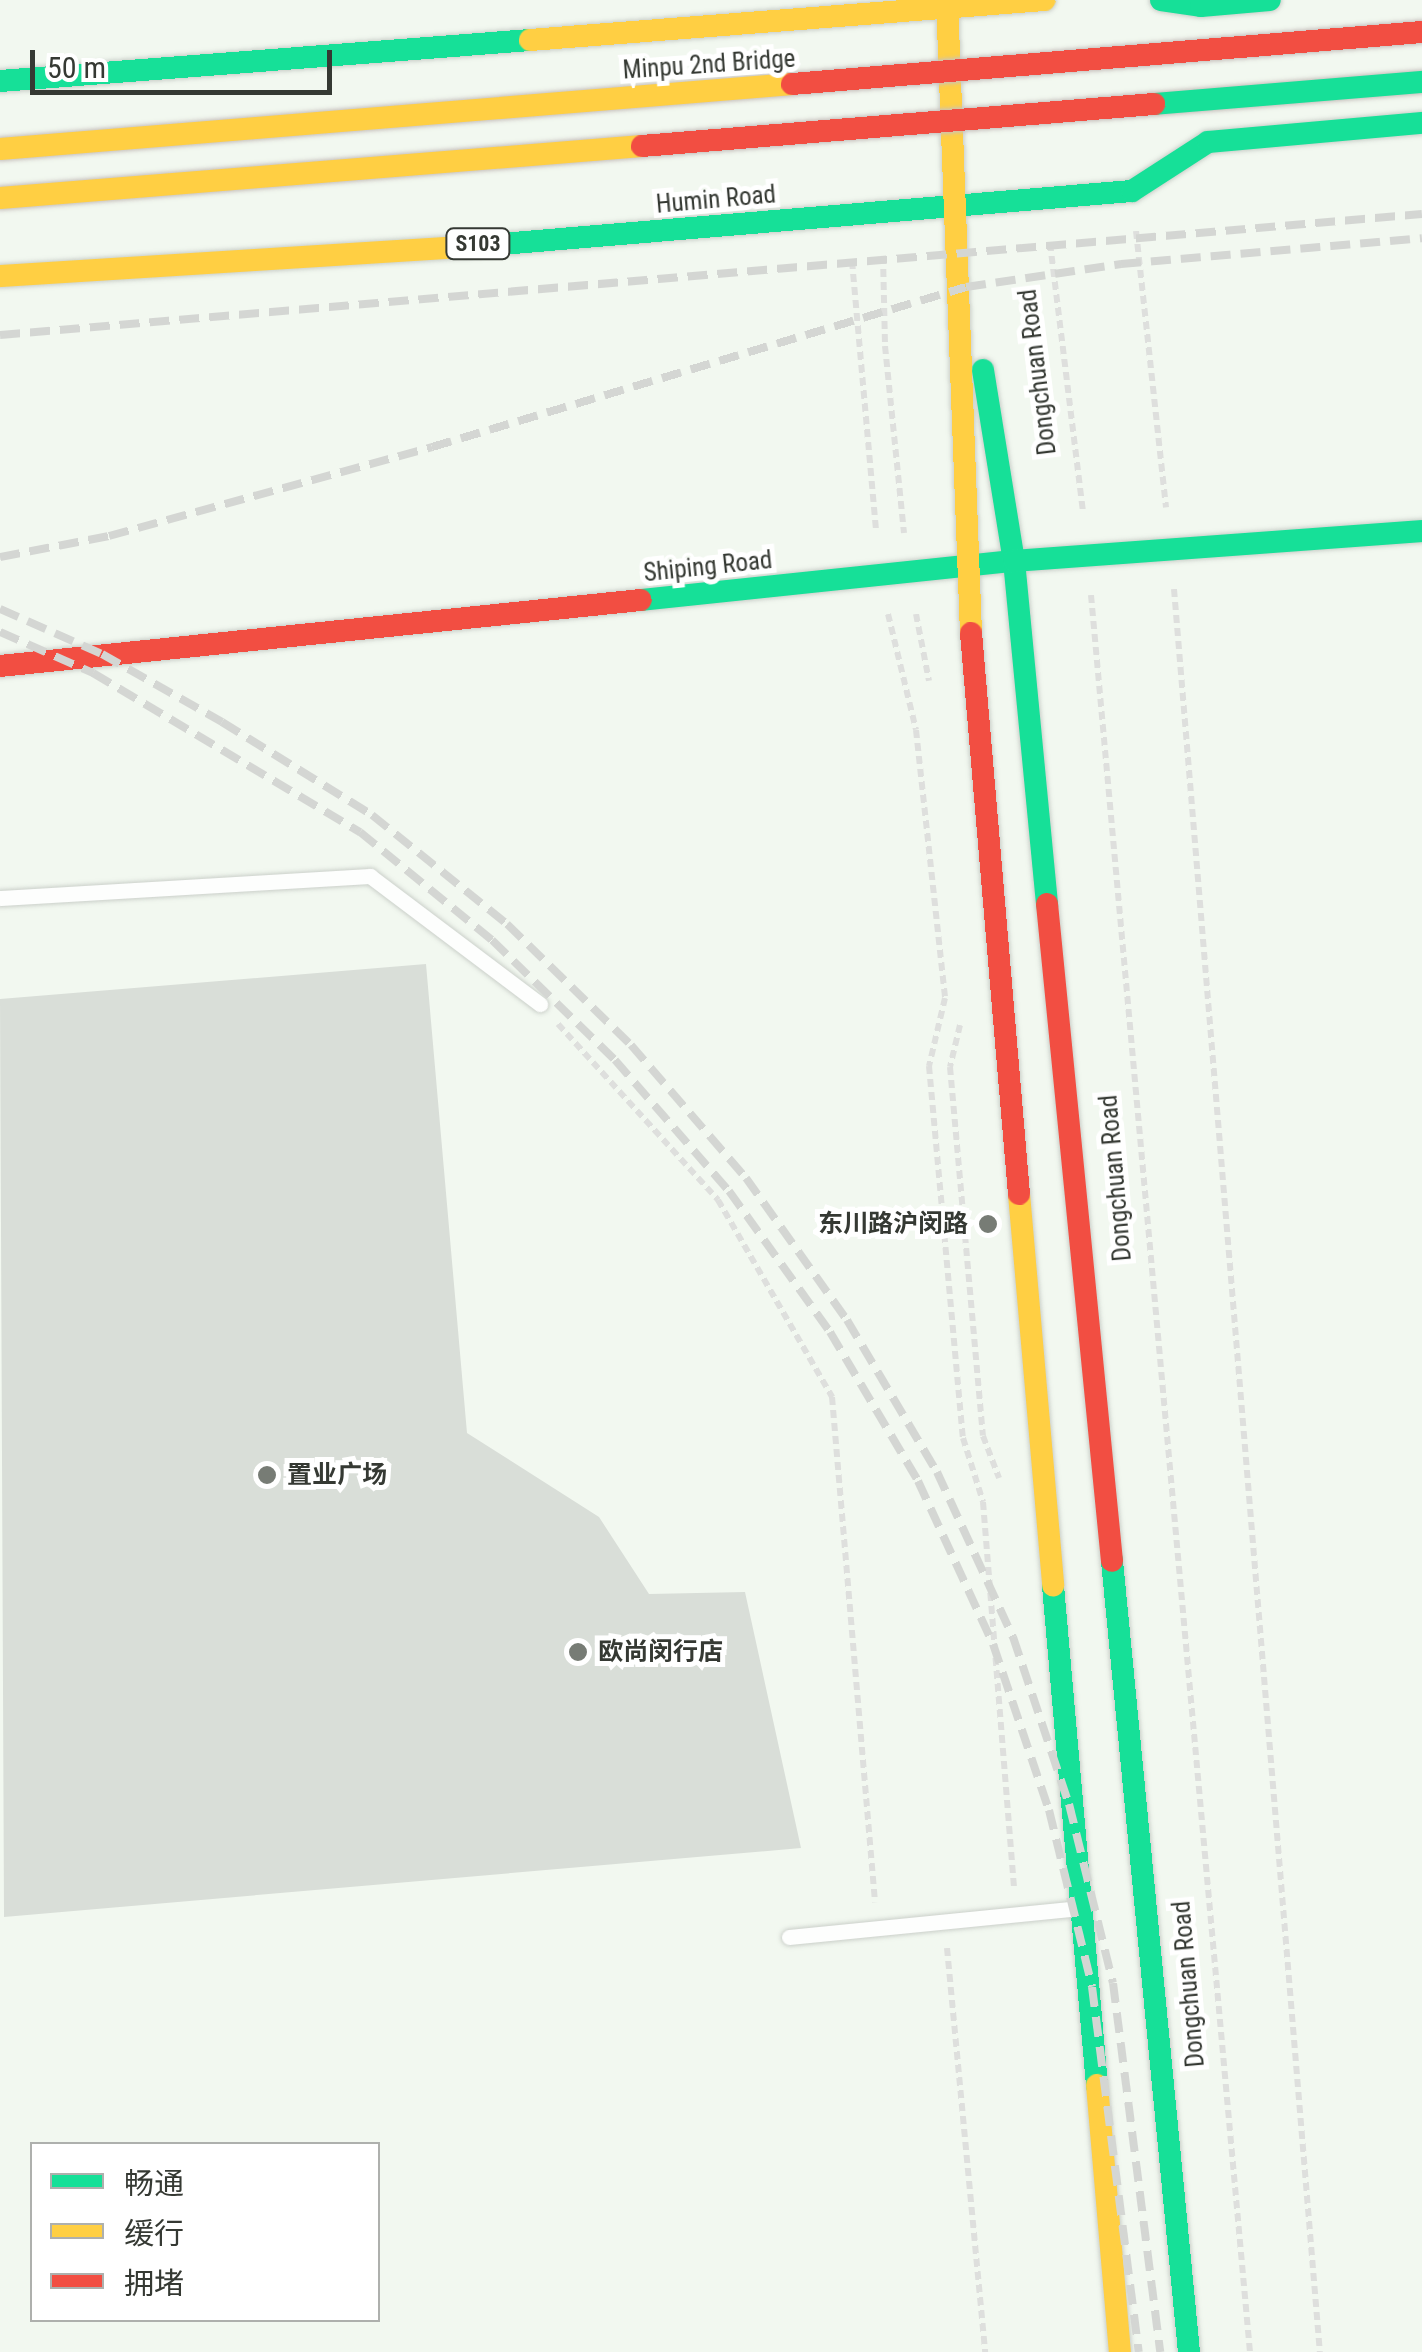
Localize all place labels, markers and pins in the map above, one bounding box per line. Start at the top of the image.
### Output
place label: 东川路沪闵路 [818,1209,968,1239]
marker: 东川路沪闵路 [977,1213,999,1235]
place label: 置业广场 [287,1460,387,1490]
marker: 置业广场 [256,1464,278,1486]
place label: 欧尚闵行店 [598,1637,723,1667]
marker: 欧尚闵行店 [567,1641,589,1663]

